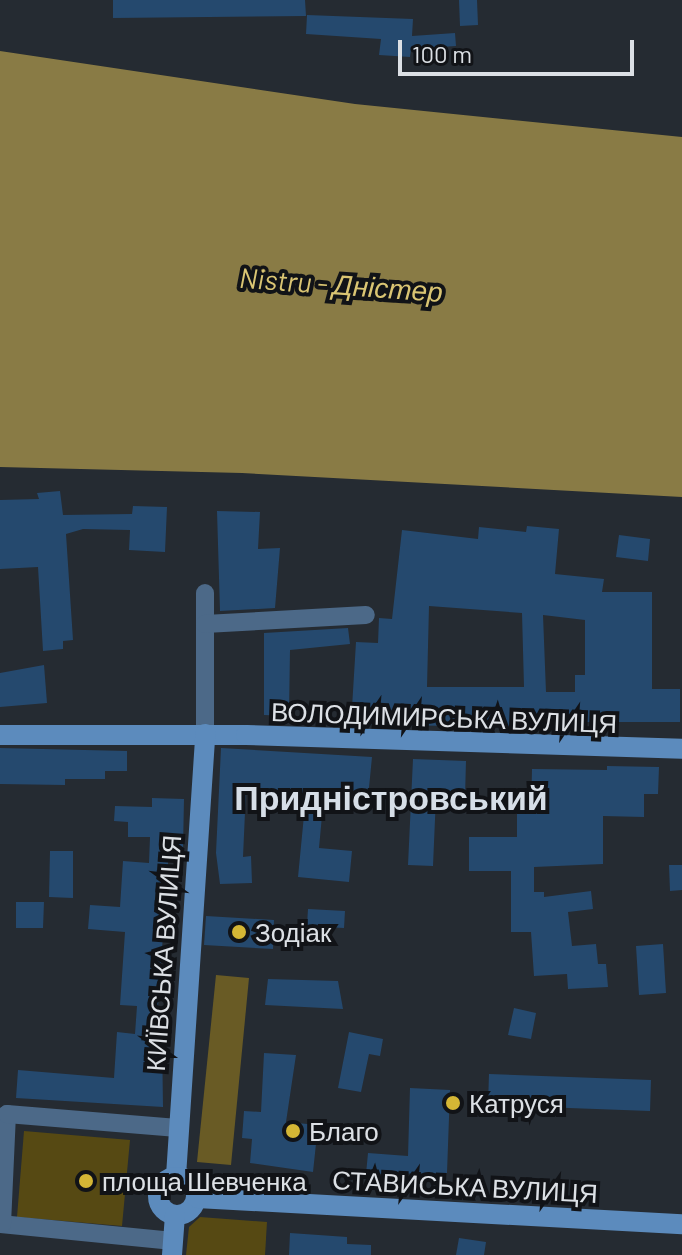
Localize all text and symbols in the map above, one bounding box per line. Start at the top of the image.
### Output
scale bar [402,24,638,74]
text: 100 m [412,39,472,68]
water label: Nistru - Дністер [238,260,444,308]
street label: ВОЛОДИМИРСЬКА ВУЛИЦЯ [270,695,618,739]
district label: Придністровський [234,777,548,817]
street label: КИЇВСЬКА ВУЛИЦЯ [139,834,187,1072]
place label: Зодіак [255,916,331,948]
marker: Зодіак [230,923,248,941]
place label: Катруся [469,1087,564,1119]
marker: Катруся [444,1094,462,1112]
place label: Благо [309,1115,379,1147]
marker: Благо [284,1122,302,1140]
street label: СТАВИСЬКА ВУЛИЦЯ [332,1163,598,1209]
place label: площа Шевченка [102,1165,307,1197]
marker: площа Шевченка [77,1172,95,1190]

